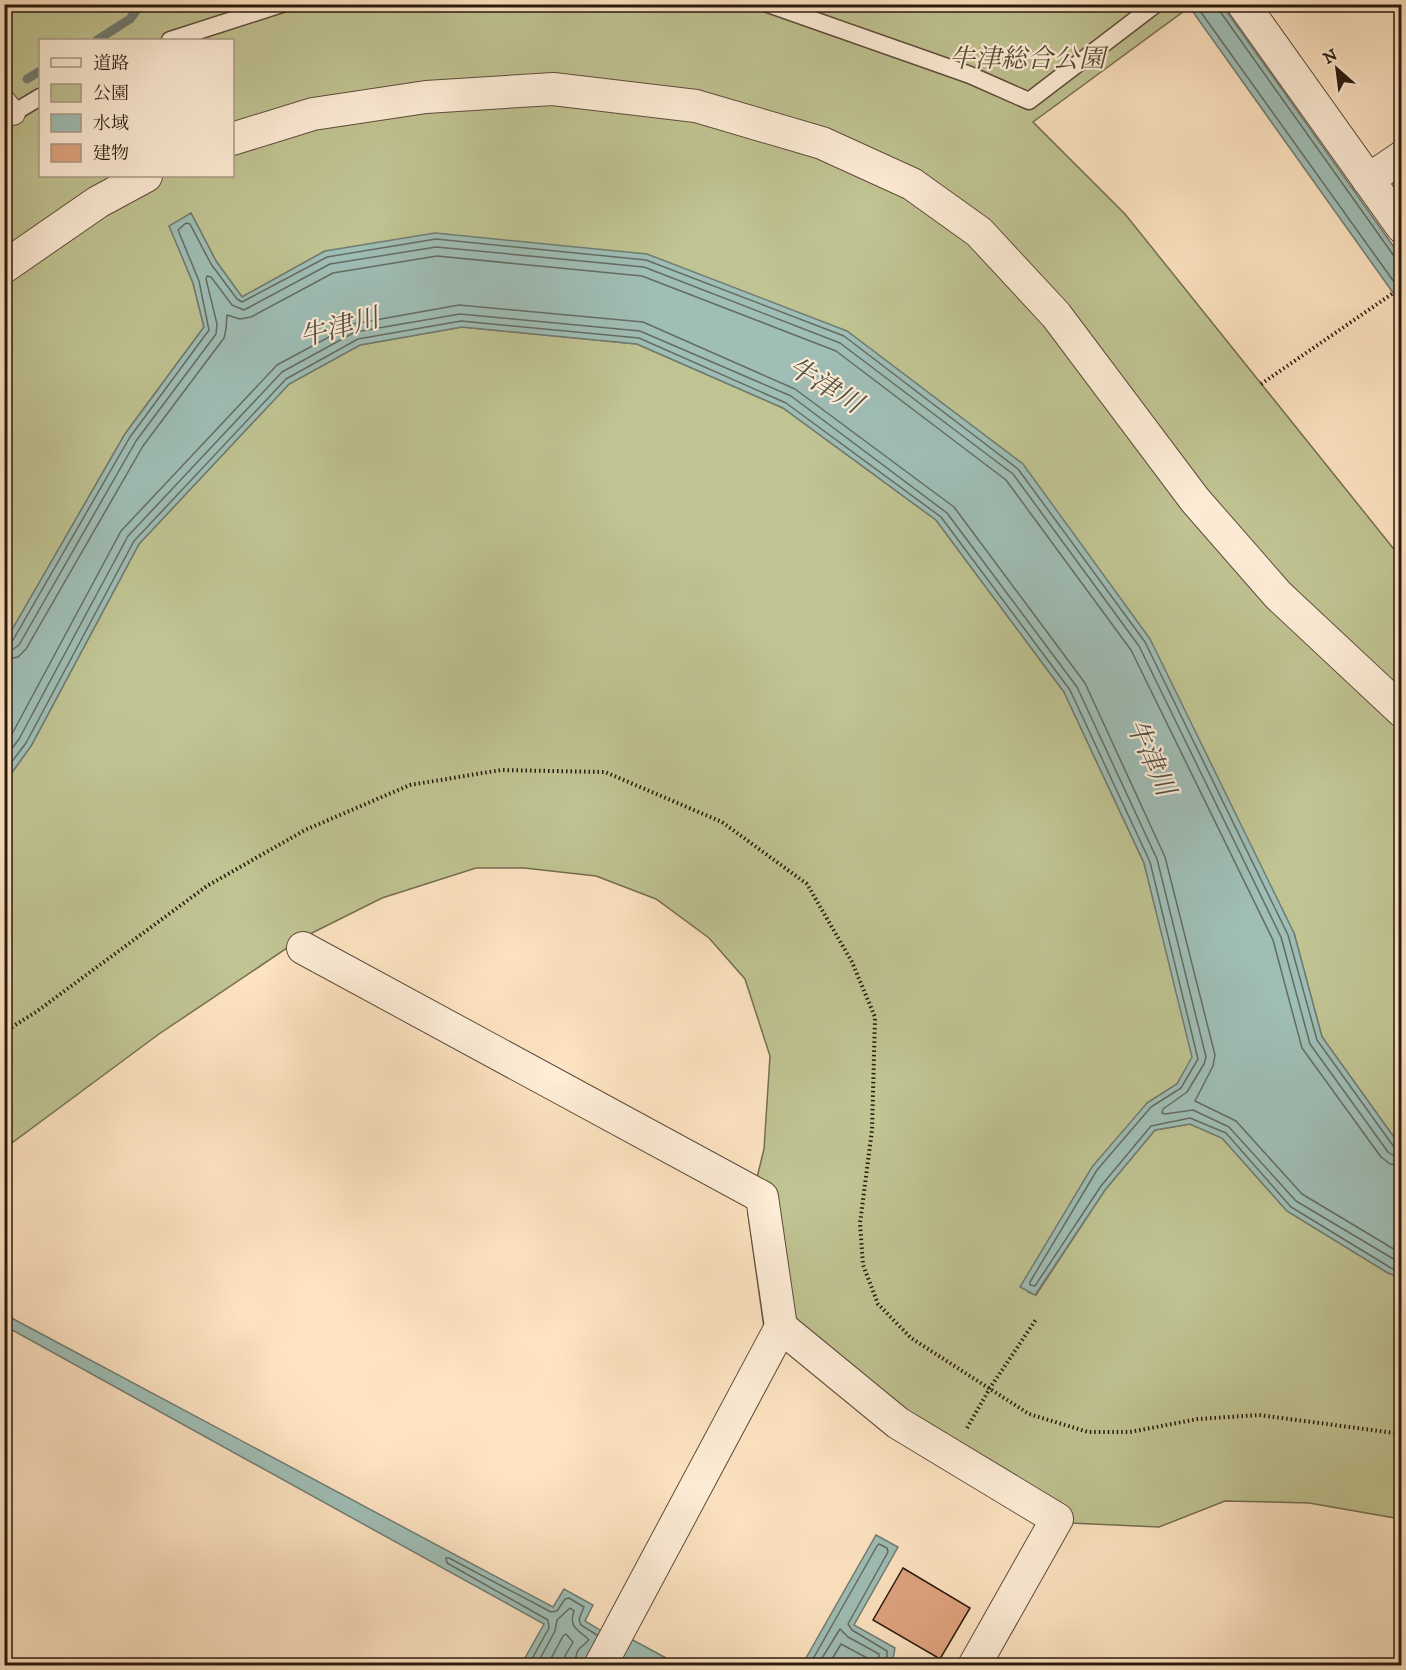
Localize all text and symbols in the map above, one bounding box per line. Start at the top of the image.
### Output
legend [39,39,234,177]
north arrow [1307,39,1367,99]
park label: 牛津総合公園 [949,43,1109,76]
text: N [1320,45,1341,69]
text: 道路 [93,53,129,75]
text: 公園 [93,83,129,105]
text: 水域 [93,113,129,135]
text: 建物 [93,143,129,165]
water label: 牛津川 [296,300,386,355]
water label: 牛津川 [781,350,871,423]
water label: 牛津川 [1118,713,1183,804]

